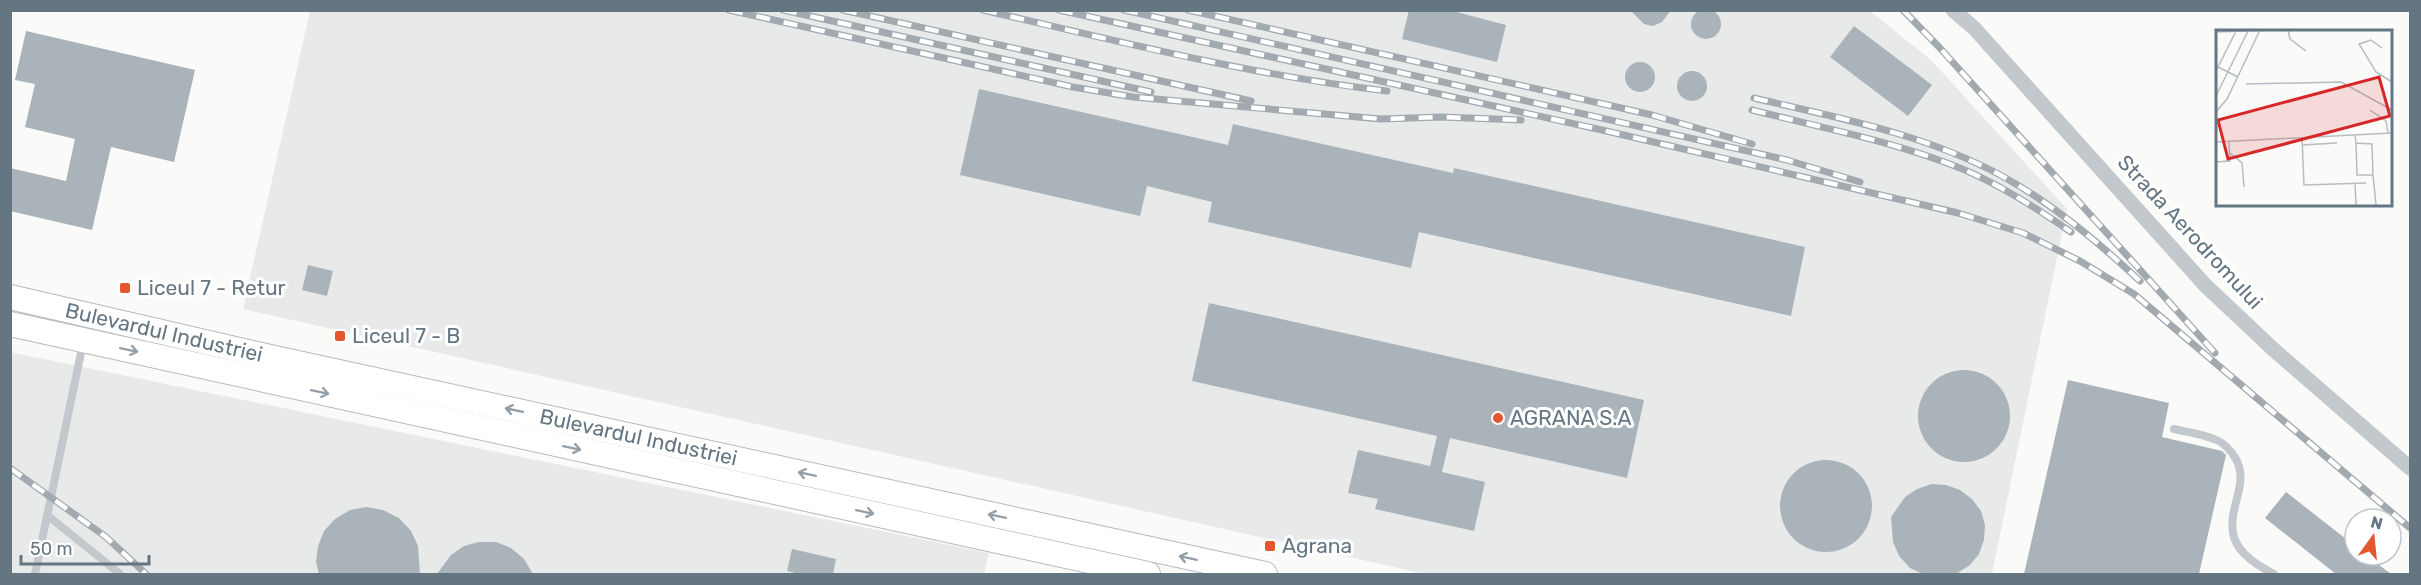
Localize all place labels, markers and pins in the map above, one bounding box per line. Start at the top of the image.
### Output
place label: Liceul 7 - Retur [137,275,286,300]
marker: Liceul 7 - Retur [118,281,132,295]
place label: Liceul 7 - B [352,323,460,348]
marker: Liceul 7 - B [333,329,347,343]
place label: AGRANA S.A [1510,405,1632,430]
marker: AGRANA S.A [1491,411,1505,425]
place label: Agrana [1282,533,1352,558]
marker: Agrana [1263,539,1277,553]

